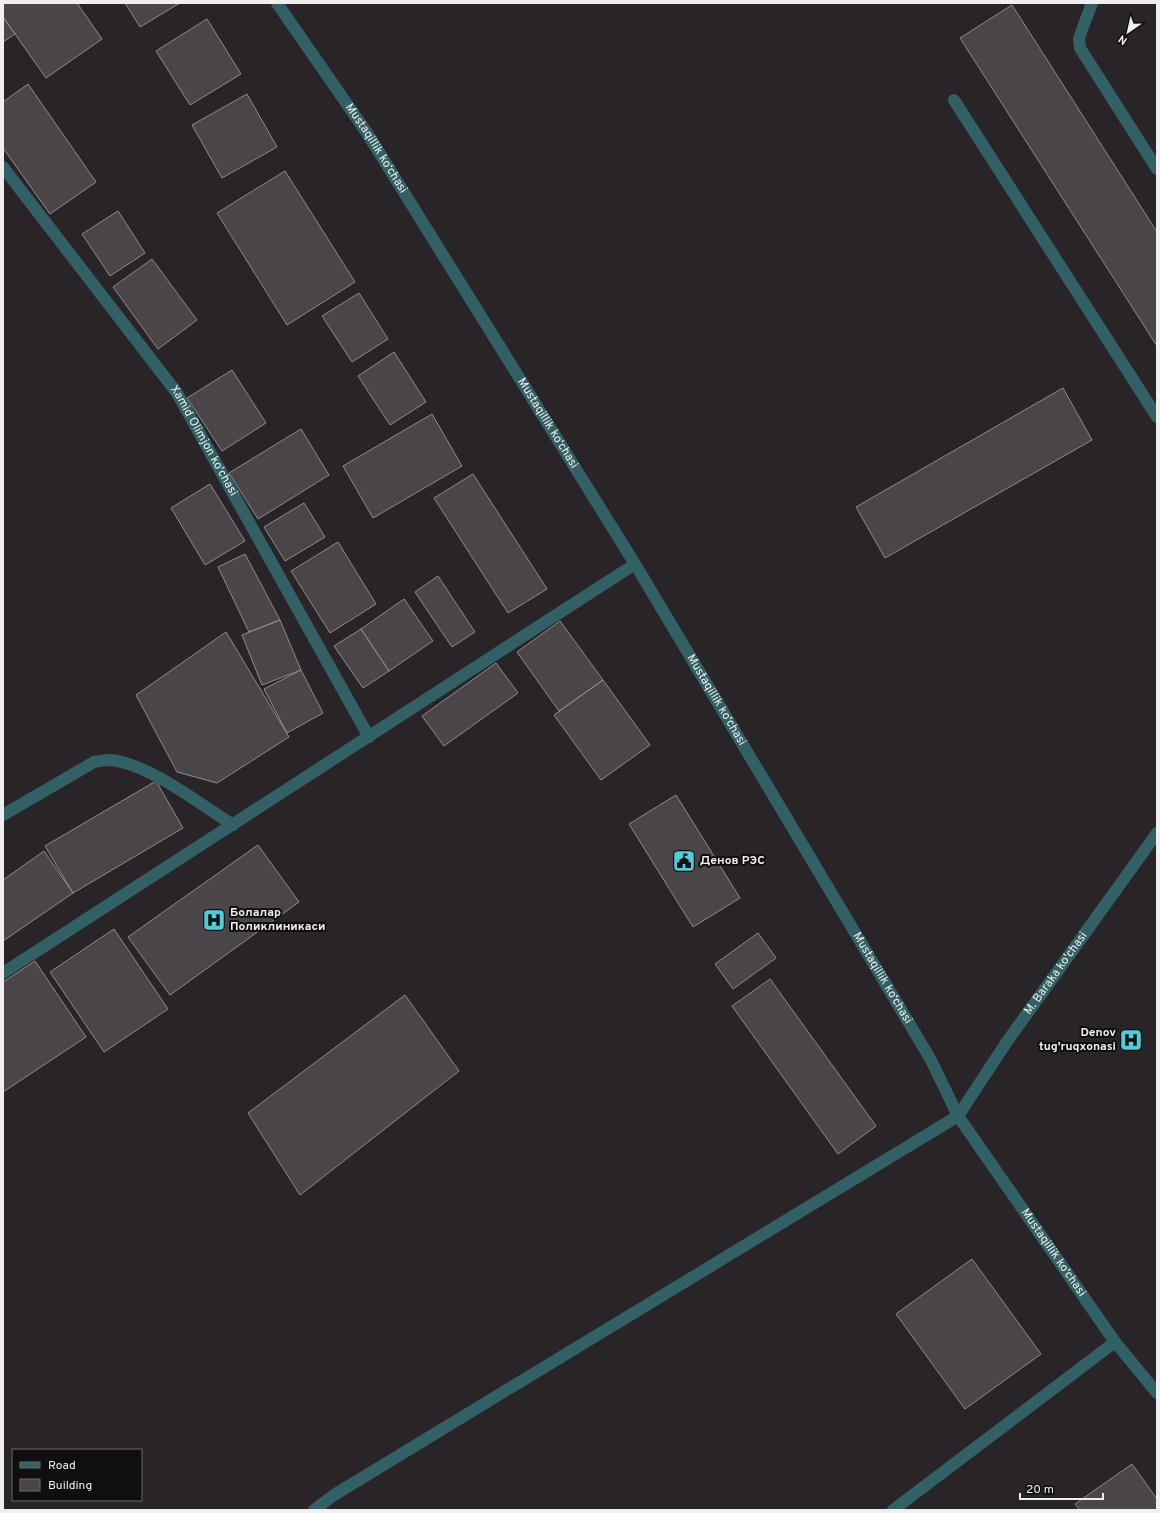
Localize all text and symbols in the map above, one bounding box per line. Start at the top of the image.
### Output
north arrow [1108,12,1148,52]
text: N [1116,31,1130,47]
street label: Mustaqillik ko‘chasi [341,100,411,197]
street label: Mustaqillik ko‘chasi [513,375,582,472]
street label: Xamid Olimjon ko'chasi [166,382,241,499]
street label: Mustaqillik ko‘chasi [683,651,750,749]
public building icon: Денов РЭС [671,848,697,874]
place label: Денов РЭС [700,853,765,869]
place label: Болалар Поликлиникаси [230,905,325,935]
hospital icon: Болалар Поликлиникаси [201,907,227,933]
street label: Mustaqillik ko‘chasi [849,929,916,1027]
street label: M. Baraka ko'chasi [1021,929,1091,1018]
place label: Denov tug'ruqxonasi [1039,1025,1116,1055]
hospital icon: Denov tug'ruqxonasi [1118,1027,1144,1053]
street label: Mustaqillik ko‘chasi [1017,1206,1089,1300]
legend [12,1449,142,1501]
text: Road [48,1458,76,1474]
scale bar [1020,1475,1103,1501]
text: Building [48,1478,92,1494]
text: 20 m [1026,1482,1054,1498]

